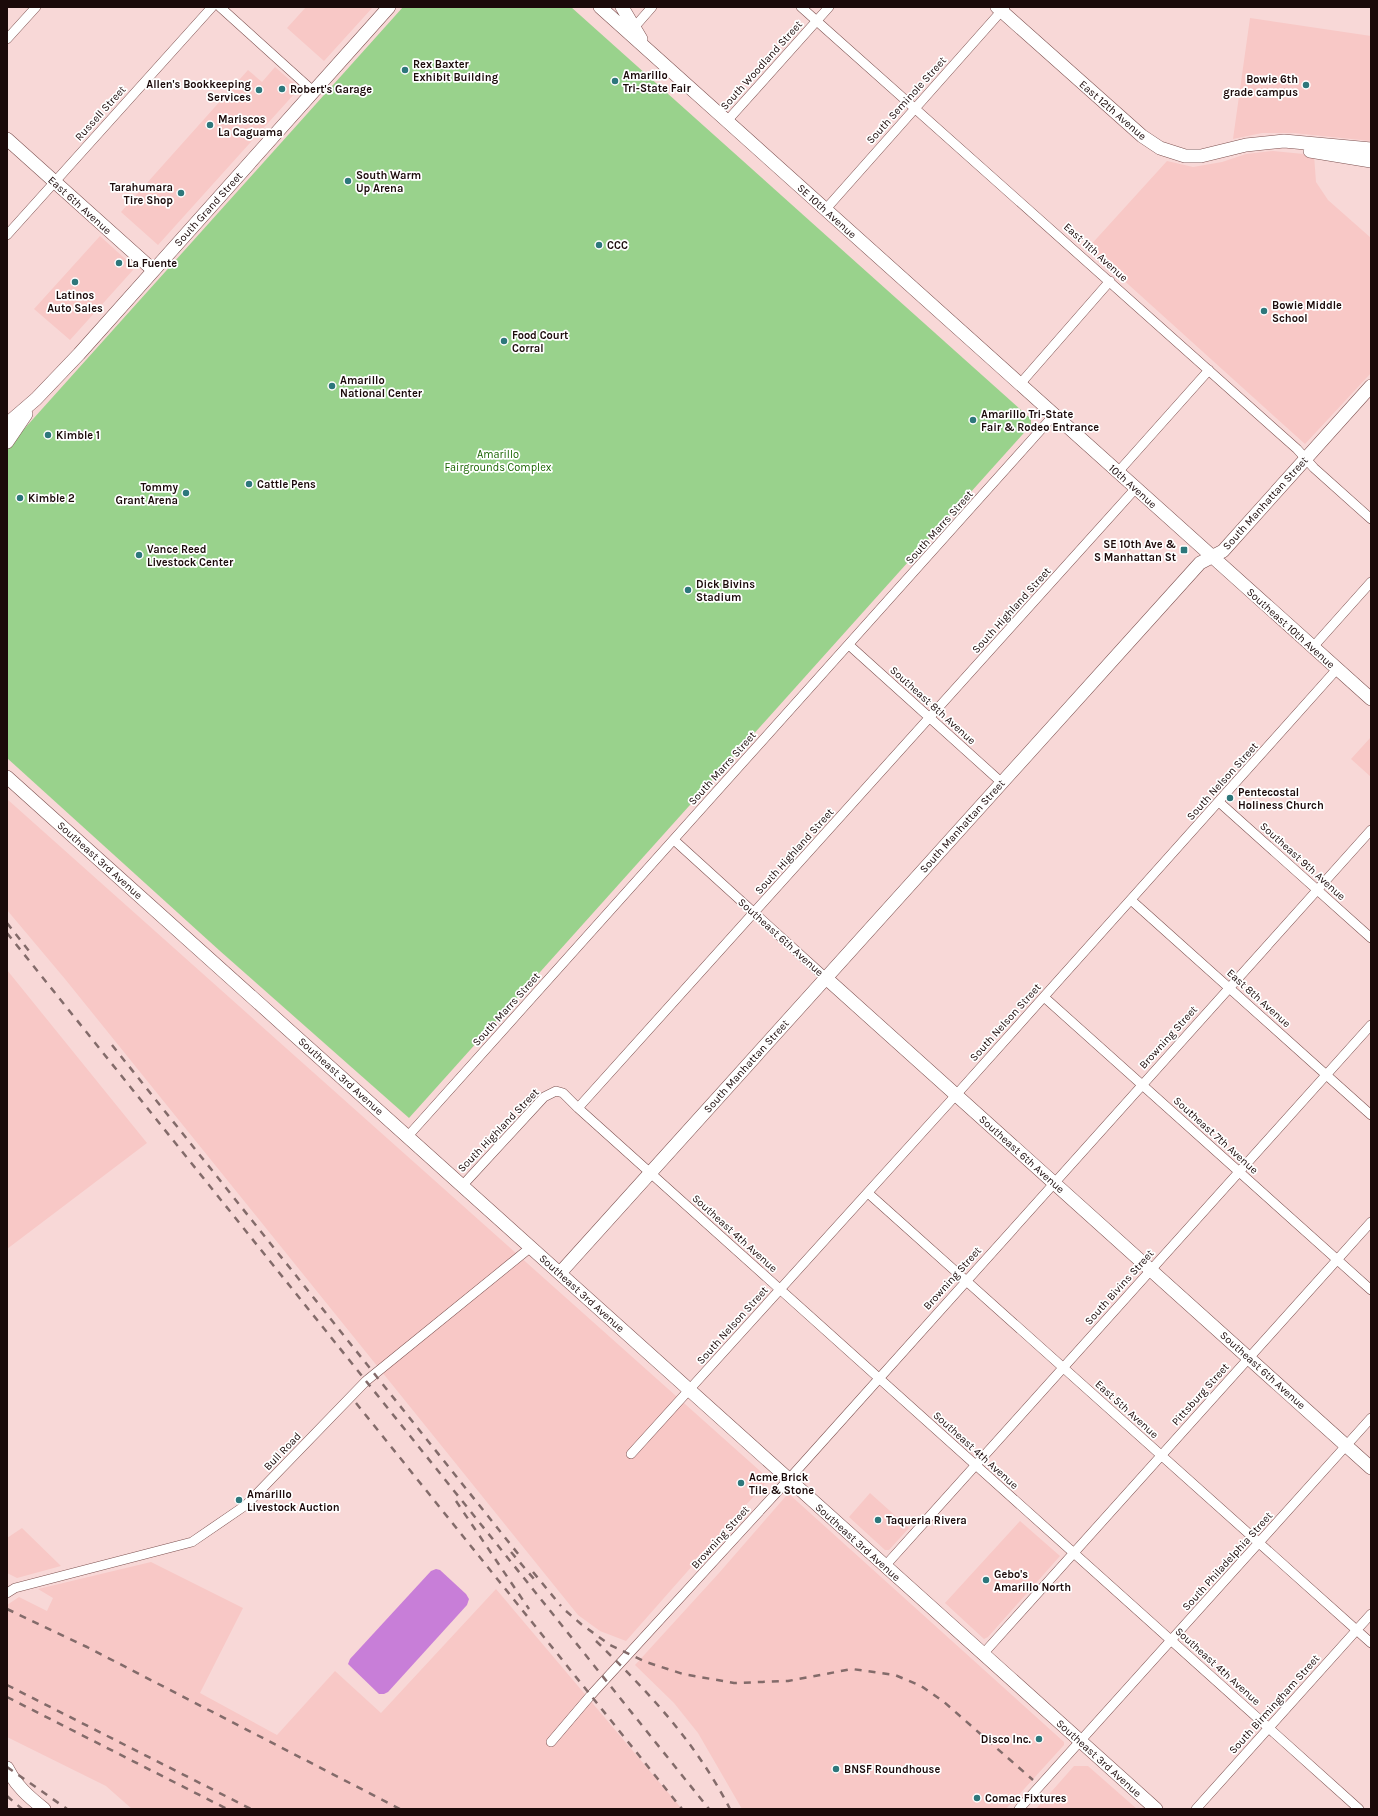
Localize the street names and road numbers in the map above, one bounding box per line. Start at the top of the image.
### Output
street label: South Woodland Street [718,18,805,113]
street label: South Seminole Street [864,54,949,147]
street label: East 12th Avenue [1077,78,1149,143]
street label: Russell Street [72,83,128,144]
street label: South Grand Street [171,169,245,249]
street label: East 6th Avenue [45,174,114,237]
street label: SE 10th Avenue [794,181,859,242]
street label: East 11th Avenue [1061,220,1131,285]
street label: South Manhattan Street [1220,454,1311,553]
street label: 10th Avenue [1106,462,1159,511]
street label: South Marrs Street [903,488,976,567]
street label: South Highland Street [969,565,1053,656]
street label: Southeast 10th Avenue [1244,585,1338,672]
street label: Southeast 8th Avenue [887,664,978,747]
street label: South Marrs Street [686,729,759,808]
street label: South Nelson Street [1184,740,1261,823]
street label: South Manhattan Street [917,777,1008,876]
street label: South Highland Street [752,806,836,897]
street label: Southeast 3rd Avenue [54,819,145,902]
street label: Southeast 9th Avenue [1257,820,1348,903]
street label: Southeast 6th Avenue [735,896,826,979]
street label: East 8th Avenue [1224,966,1293,1031]
street label: South Marrs Street [470,970,543,1049]
street label: South Nelson Street [967,981,1044,1064]
street label: Browning Street [1137,1003,1200,1072]
street label: South Manhattan Street [701,1017,792,1116]
street label: Southeast 3rd Avenue [295,1035,386,1118]
street label: South Highland Street [455,1086,542,1175]
street label: Southeast 7th Avenue [1171,1094,1261,1177]
street label: Southeast 6th Avenue [976,1113,1067,1196]
street label: Southeast 4th Avenue [689,1192,780,1275]
street label: Browning Street [921,1244,984,1313]
street label: South Bivins Street [1082,1247,1157,1328]
street label: Southeast 3rd Avenue [536,1252,627,1335]
street label: South Nelson Street [694,1284,771,1367]
street label: Southeast 6th Avenue [1217,1329,1308,1412]
street label: Pittsburg Street [1169,1360,1232,1428]
street label: East 5th Avenue [1092,1378,1161,1441]
street label: Southeast 4th Avenue [930,1409,1021,1492]
street label: Bull Road [261,1430,304,1473]
street label: Southeast 3rd Avenue [812,1501,903,1584]
street label: Browning Street [689,1503,752,1572]
street label: South Philadelphia Street [1180,1509,1275,1613]
street label: Southeast 4th Avenue [1172,1625,1263,1708]
street label: South Birmingham Street [1226,1652,1322,1757]
street label: Southeast 3rd Avenue [1053,1717,1144,1800]

